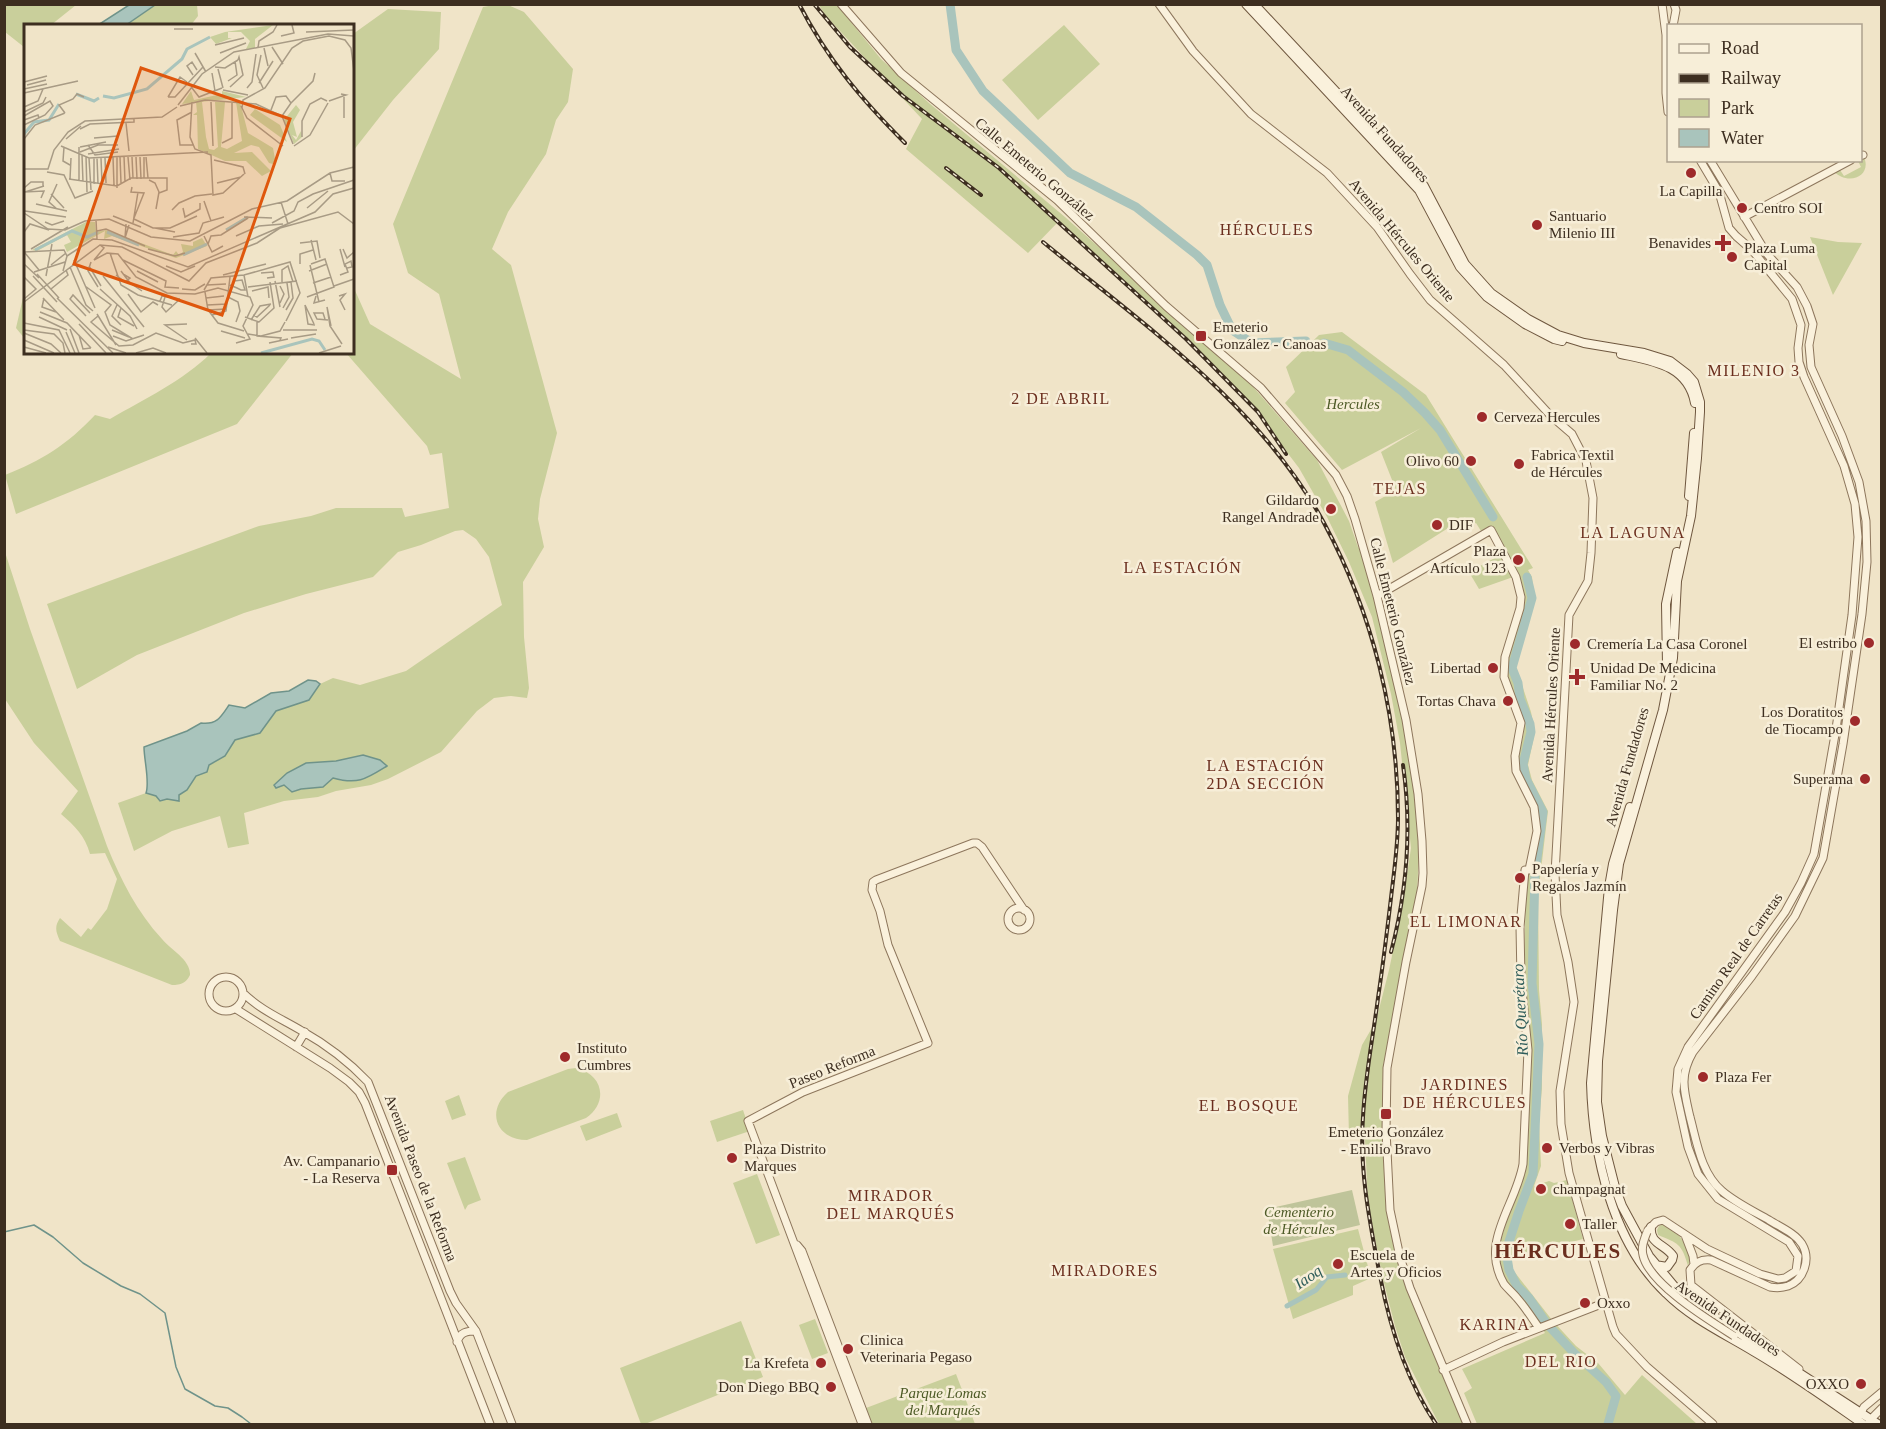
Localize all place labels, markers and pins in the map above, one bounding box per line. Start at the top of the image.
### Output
marker: La Capilla [1684,166,1698,180]
place label: La Capilla [1660,183,1723,199]
place label: Centro SOI [1754,200,1823,216]
marker: Centro SOI [1735,201,1749,215]
place label: Santuario Milenio III [1549,208,1615,241]
marker: Santuario Milenio III [1530,218,1544,232]
place label: Benavides [1649,235,1711,251]
marker: Benavides [1716,236,1730,250]
place label: Plaza Luma Capital [1744,240,1816,273]
marker: Plaza Luma Capital [1725,250,1739,264]
place label: Emeterio González - Canoas [1213,319,1326,352]
marker: Emeterio González - Canoas [1194,329,1208,343]
place label: Cerveza Hercules [1494,409,1600,425]
marker: Cerveza Hercules [1475,410,1489,424]
place label: Fabrica Textil de Hércules [1531,447,1614,480]
place label: Olivo 60 [1406,453,1459,469]
marker: Olivo 60 [1464,454,1478,468]
marker: Fabrica Textil de Hércules [1512,457,1526,471]
place label: Gildardo Rangel Andrade [1222,492,1319,525]
marker: Gildardo Rangel Andrade [1324,502,1338,516]
place label: DIF [1449,517,1473,533]
marker: DIF [1430,518,1444,532]
place label: Plaza Artículo 123 [1430,543,1506,576]
marker: Plaza Artículo 123 [1511,553,1525,567]
place label: El estribo [1799,635,1857,651]
place label: Cremería La Casa Coronel [1587,636,1747,652]
marker: El estribo [1862,636,1876,650]
marker: Cremería La Casa Coronel [1568,637,1582,651]
place label: Libertad [1430,660,1481,676]
place label: Unidad De Medicina Familiar No. 2 [1590,660,1716,693]
marker: Libertad [1486,661,1500,675]
marker: Unidad De Medicina Familiar No. 2 [1568,668,1586,686]
place label: Tortas Chava [1417,693,1496,709]
marker: Tortas Chava [1501,694,1515,708]
place label: Los Doratitos de Tiocampo [1761,704,1843,737]
marker: Los Doratitos de Tiocampo [1848,714,1862,728]
place label: Superama [1793,771,1853,787]
marker: Superama [1858,772,1872,786]
place label: Papelería y Regalos Jazmín [1532,861,1627,894]
marker: Papelería y Regalos Jazmín [1513,871,1527,885]
place label: Instituto Cumbres [577,1040,631,1073]
marker: Instituto Cumbres [558,1050,572,1064]
place label: Plaza Fer [1715,1069,1771,1085]
marker: Plaza Fer [1696,1070,1710,1084]
marker: Emeterio González - Emilio Bravo [1379,1107,1393,1121]
place label: Emeterio González - Emilio Bravo [1328,1124,1444,1157]
place label: Verbos y Vibras [1559,1140,1655,1156]
place label: Plaza Distrito Marques [744,1141,826,1174]
marker: Verbos y Vibras [1540,1141,1554,1155]
marker: Plaza Distrito Marques [725,1151,739,1165]
place label: Av. Campanario - La Reserva [283,1153,380,1186]
marker: Av. Campanario - La Reserva [385,1163,399,1177]
place label: champagnat [1553,1181,1626,1197]
marker: champagnat [1534,1182,1548,1196]
place label: Taller [1582,1216,1617,1232]
marker: Taller [1563,1217,1577,1231]
place label: Escuela de Artes y Oficios [1350,1247,1442,1280]
marker: Escuela de Artes y Oficios [1331,1257,1345,1271]
place label: Oxxo [1597,1295,1630,1311]
marker: Oxxo [1578,1296,1592,1310]
place label: Clinica Veterinaria Pegaso [860,1332,972,1365]
marker: Clinica Veterinaria Pegaso [841,1342,855,1356]
place label: La Krefeta [744,1355,809,1371]
marker: La Krefeta [814,1356,828,1370]
place label: OXXO [1806,1376,1849,1392]
marker: OXXO [1854,1377,1868,1391]
place label: Don Diego BBQ [718,1379,819,1395]
marker: Don Diego BBQ [824,1380,838,1394]

